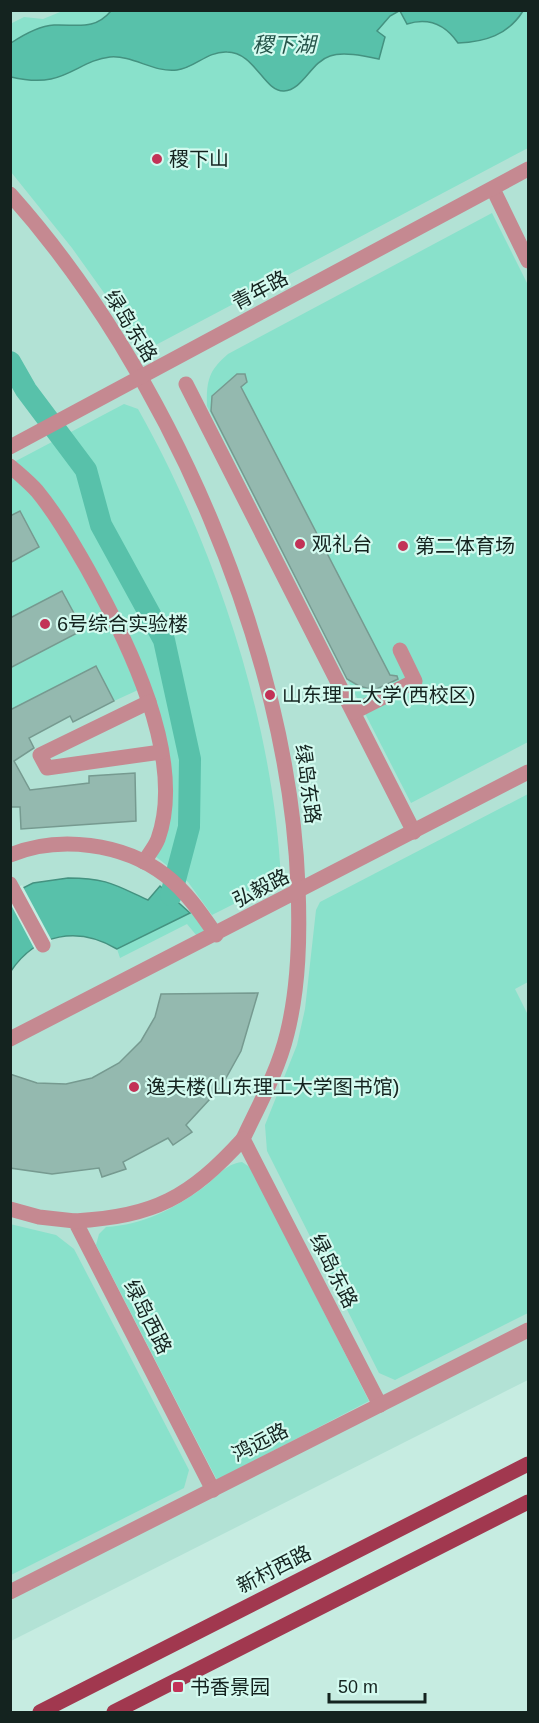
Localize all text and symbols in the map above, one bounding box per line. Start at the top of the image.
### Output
water label: 稷下湖 [253,33,318,56]
place label: 稷下山 [169,148,229,170]
marker: 稷下山 [150,152,164,166]
street label: 青年路 [228,266,292,314]
street label: 绿岛东路 [100,286,162,366]
place label: 观礼台 [312,533,372,555]
place label: 第二体育场 [415,535,515,557]
marker: 观礼台 [293,537,307,551]
marker: 第二体育场 [396,539,410,553]
place label: 6号综合实验楼 [57,613,188,635]
marker: 6号综合实验楼 [38,617,52,631]
place label: 山东理工大学(西校区) [282,684,475,706]
marker: 山东理工大学(西校区) [263,688,277,702]
street label: 绿岛东路 [292,743,324,825]
street label: 弘毅路 [229,865,293,911]
place label: 逸夫楼(山东理工大学图书馆) [146,1076,399,1098]
marker: 逸夫楼(山东理工大学图书馆) [127,1080,141,1094]
street label: 绿岛东路 [306,1230,362,1312]
street label: 绿岛西路 [120,1276,176,1358]
street label: 鸿远路 [228,1419,292,1465]
street label: 新村西路 [233,1541,315,1597]
scale bar [329,1666,425,1704]
place label: 书香景园 [190,1676,270,1698]
text: 50 m [338,1677,378,1697]
marker: 书香景园 [171,1680,185,1694]

